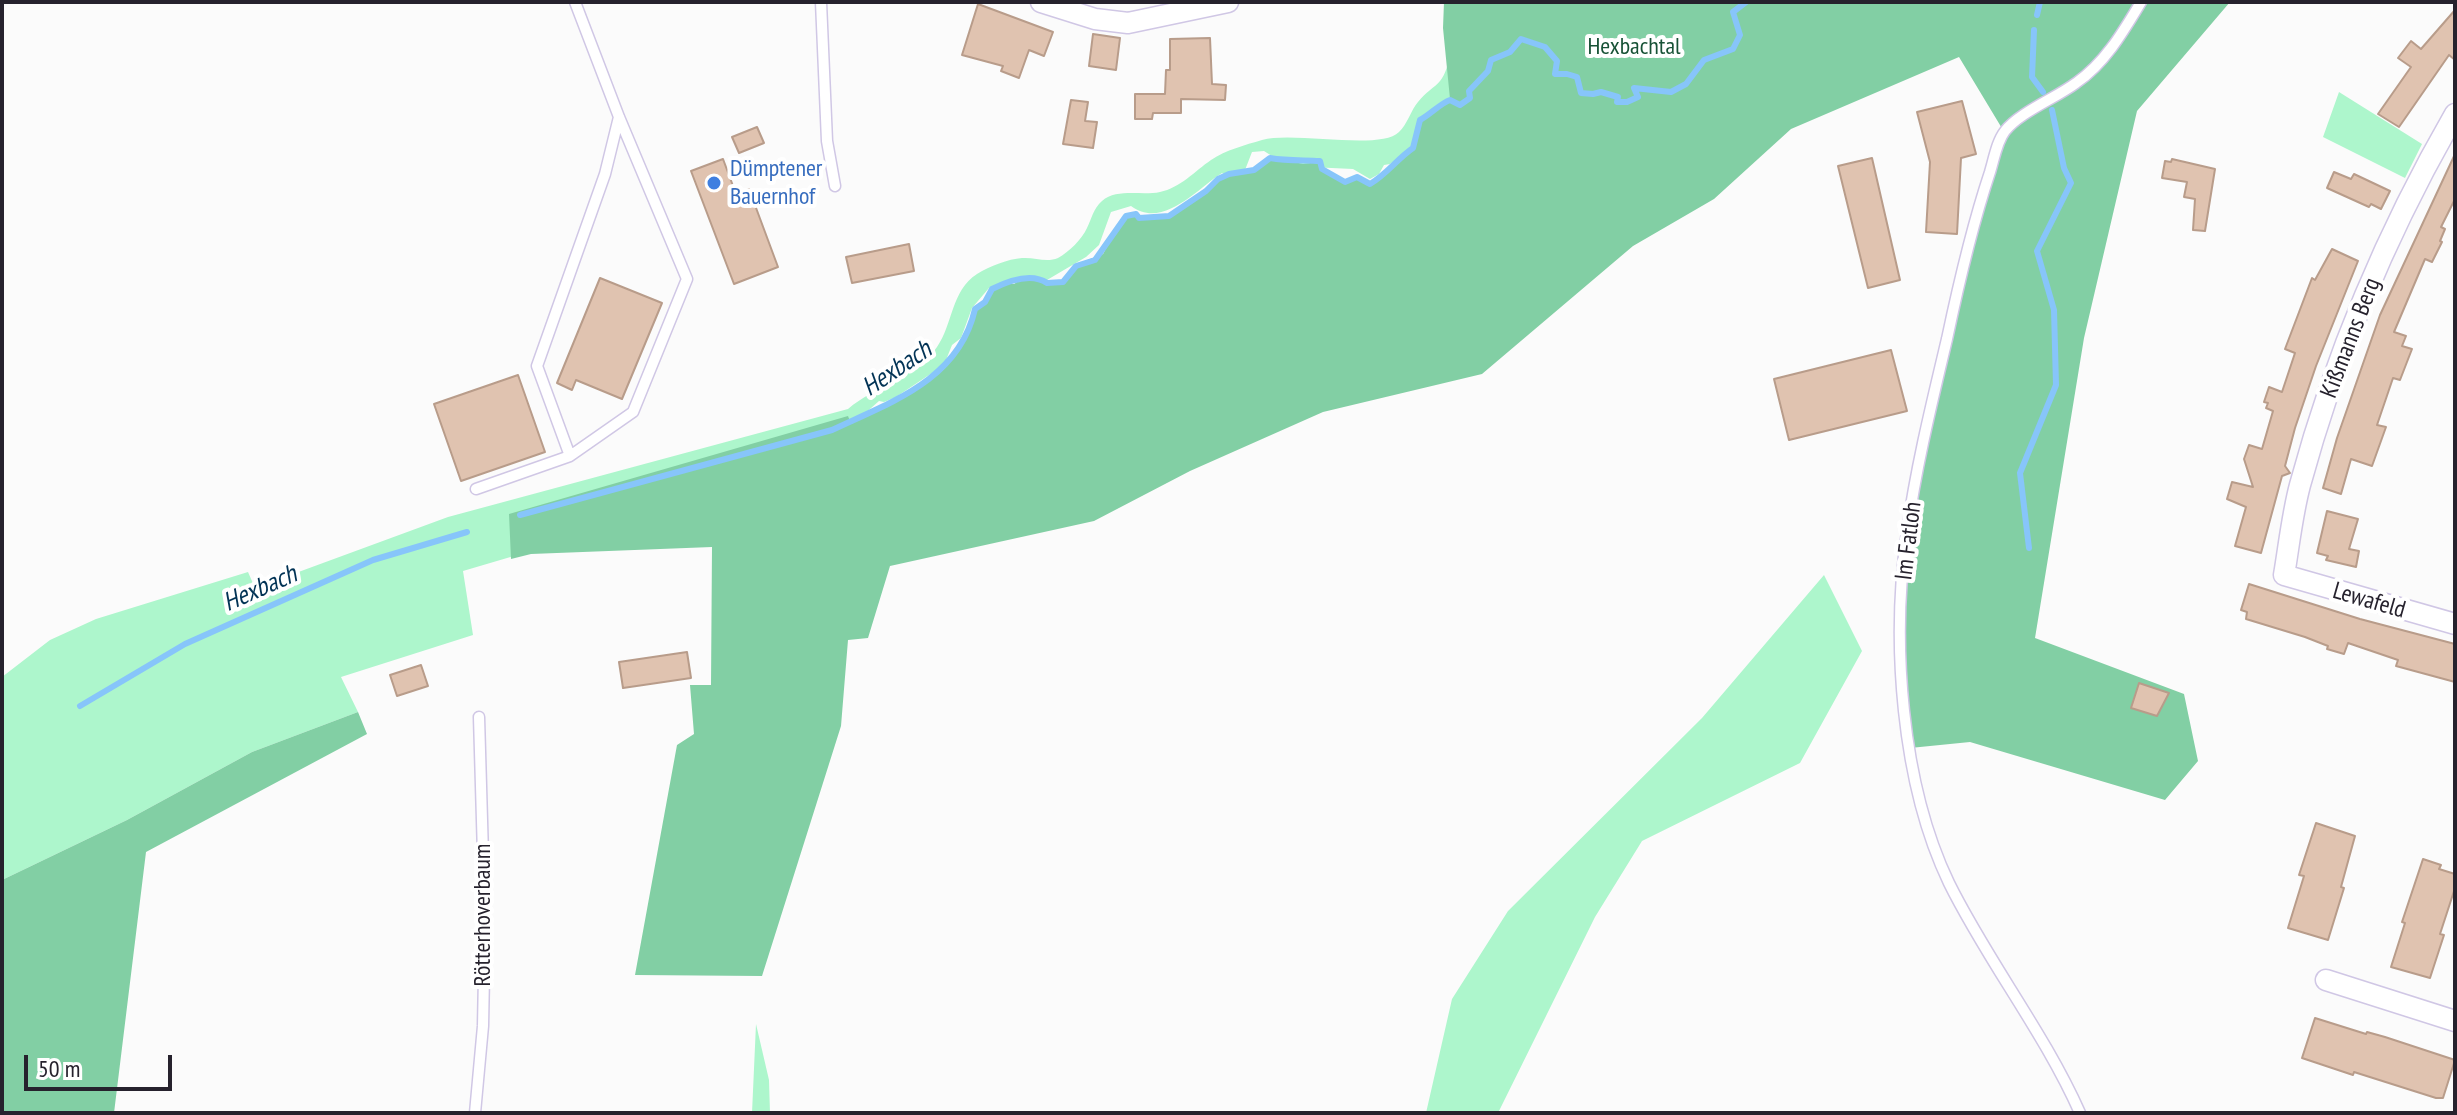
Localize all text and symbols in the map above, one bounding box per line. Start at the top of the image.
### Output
park label: Hexbachtal [1587,33,1681,61]
place label: Dümptener Bauernhof [730,155,822,211]
marker: Dümptener Bauernhof [705,174,723,192]
street label: Kißmanns Berg [2315,274,2387,402]
water label: Hexbach [856,334,938,404]
street label: Im Fatloh [1890,500,1928,582]
water label: Hexbach [218,559,302,619]
street label: Lewafeld [2329,577,2409,625]
street label: Rötterhoverbaum [469,844,497,986]
scale bar [28,1039,176,1089]
text: 50 m [38,1053,80,1084]

